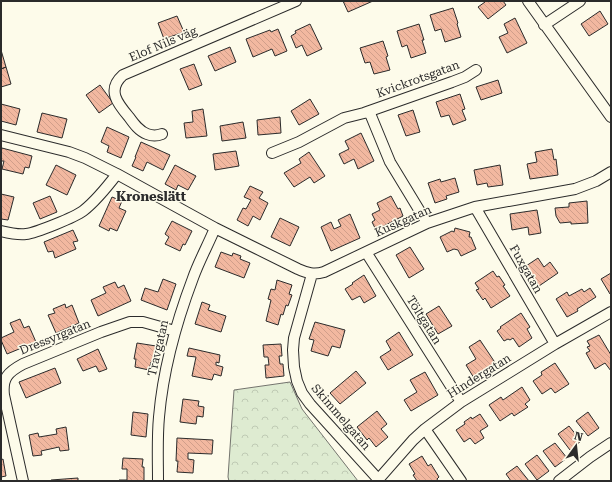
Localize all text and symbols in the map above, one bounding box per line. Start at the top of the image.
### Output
street label: Elof Nils väg [127,23,199,65]
street label: Kvickrotsgatan [375,57,462,101]
district label: Kroneslätt [116,189,187,204]
street label: Kuskgatan [372,202,434,240]
street label: Fuxgatan [507,242,546,296]
street label: Töltgatan [404,293,444,347]
street label: Dressyrgatan [17,316,93,358]
street label: Travgatan [145,318,171,378]
street label: Hindergatan [445,351,514,401]
street label: Skimmelgatan [309,381,374,453]
north arrow [556,426,596,466]
text: N [573,429,585,444]

